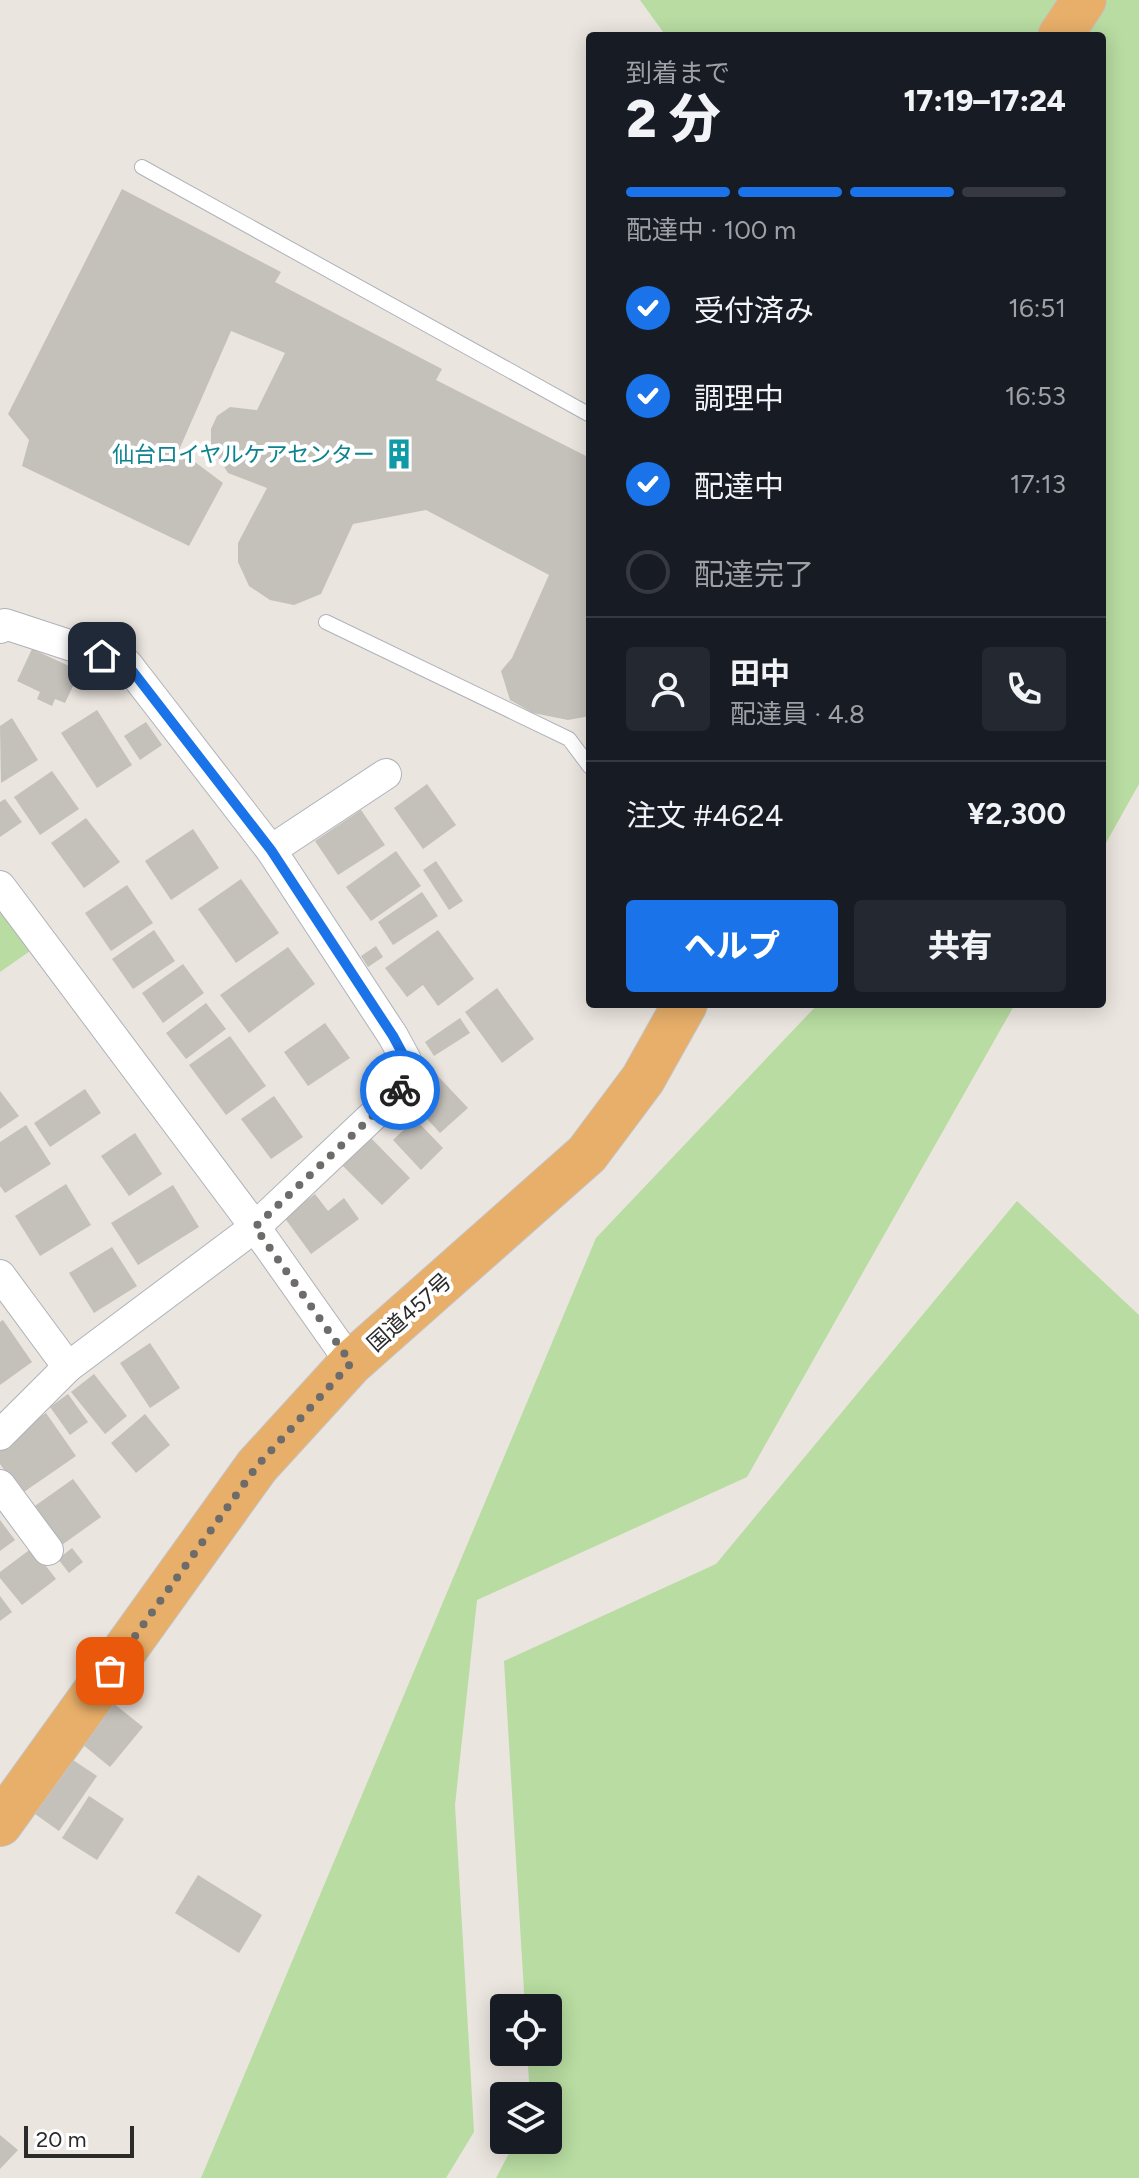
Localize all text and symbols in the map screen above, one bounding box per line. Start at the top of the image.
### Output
text: 到着まで [626,57,730,89]
text: 17:19–17:24 [903,82,1066,119]
text: 2 分 [626,88,721,150]
text: 配達中 · 100 m [626,214,796,246]
icon: check [626,286,670,330]
text: 受付済み [694,292,814,329]
text: 16:51 [1008,292,1066,324]
icon: check [626,374,670,418]
text: 調理中 [694,380,784,417]
text: 16:53 [1005,380,1066,412]
building icon: 仙台ロイヤルケアセンター [382,437,416,471]
place label: 仙台ロイヤルケアセンター [112,441,375,468]
icon: check [626,462,670,506]
text: 配達中 [694,468,784,505]
text: 17:13 [1010,468,1066,500]
text: 配達完了 [694,556,814,593]
pin [68,622,136,690]
icon: home [80,634,124,678]
button: person [626,647,710,731]
button: phone [982,647,1066,731]
text: 田中 [730,655,790,692]
text: 配達員 · 4.8 [730,698,865,730]
text: ¥2,300 [967,795,1066,832]
text: 注文 #4624 [626,797,783,834]
button: ヘルプ [626,900,838,992]
button: 共有 [854,900,1066,992]
courier [360,1050,440,1130]
icon: bike [378,1068,422,1112]
street label: 国道457号 [362,1267,457,1357]
pin [76,1637,144,1705]
icon: bag [88,1649,132,1693]
map controls [490,1994,562,2154]
button: locate [490,1994,562,2066]
button: layers [490,2082,562,2154]
scale bar [24,2122,134,2158]
text: 20 m [36,2126,87,2153]

